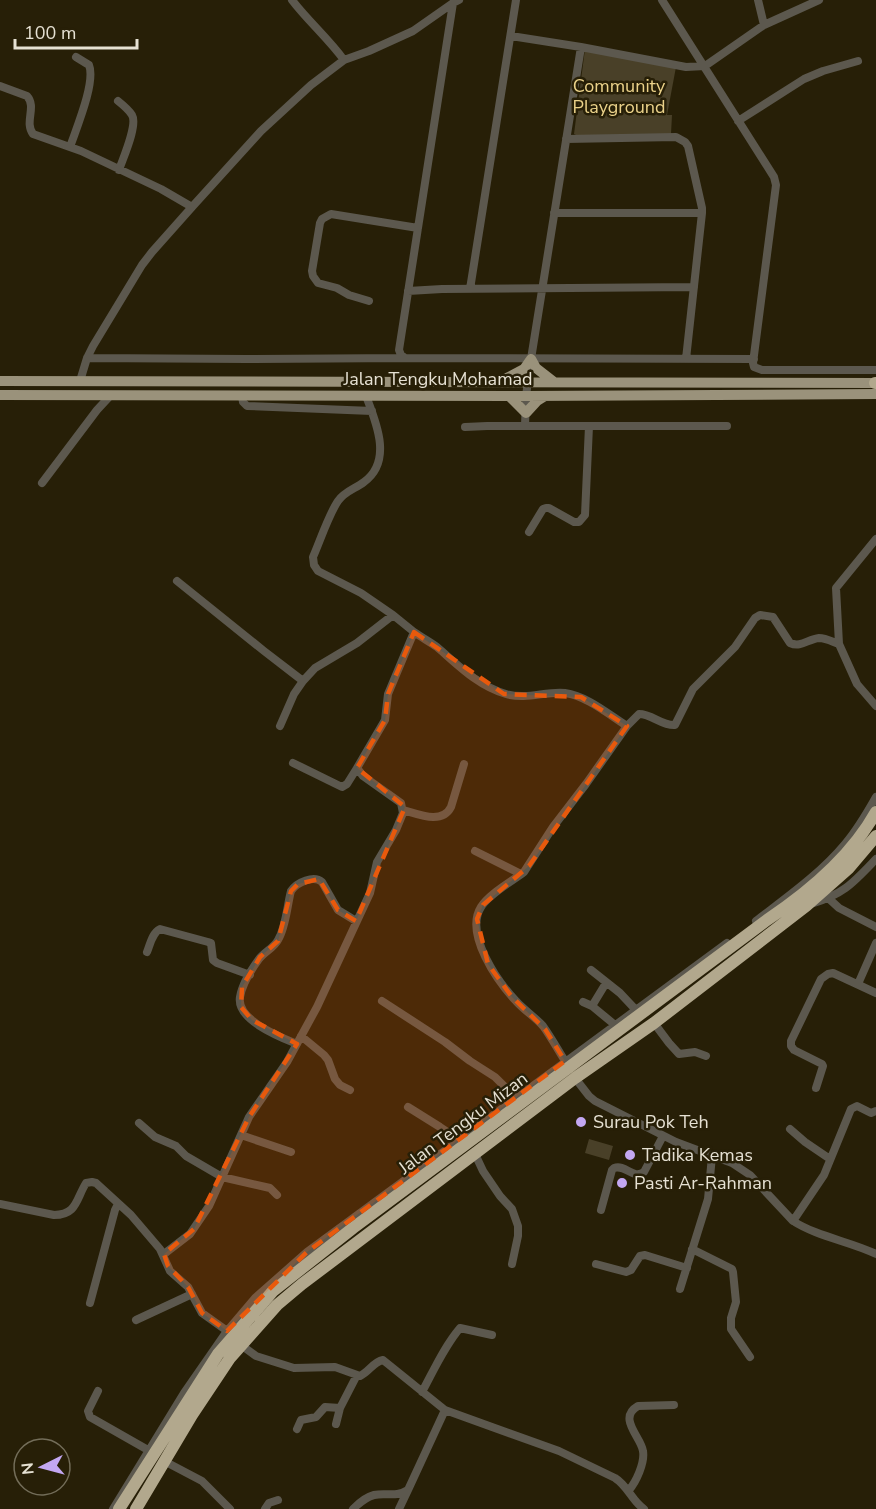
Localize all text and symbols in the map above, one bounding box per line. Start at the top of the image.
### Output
scale bar [15,12,136,50]
text: 100 m [24,21,76,45]
park label: Community Playground [573,74,666,119]
street label: Jalan Tengku Mohamad [342,367,533,391]
street label: Jalan Tengku Mizan [393,1066,533,1180]
place label: Surau Pok Teh [593,1110,709,1134]
marker: Surau Pok Teh [574,1115,588,1129]
place label: Tadika Kemas [642,1143,753,1167]
marker: Tadika Kemas [623,1148,637,1162]
place label: Pasti Ar-Rahman [634,1171,772,1195]
marker: Pasti Ar-Rahman [615,1176,629,1190]
north arrow [12,1437,72,1497]
text: N [17,1461,40,1476]

